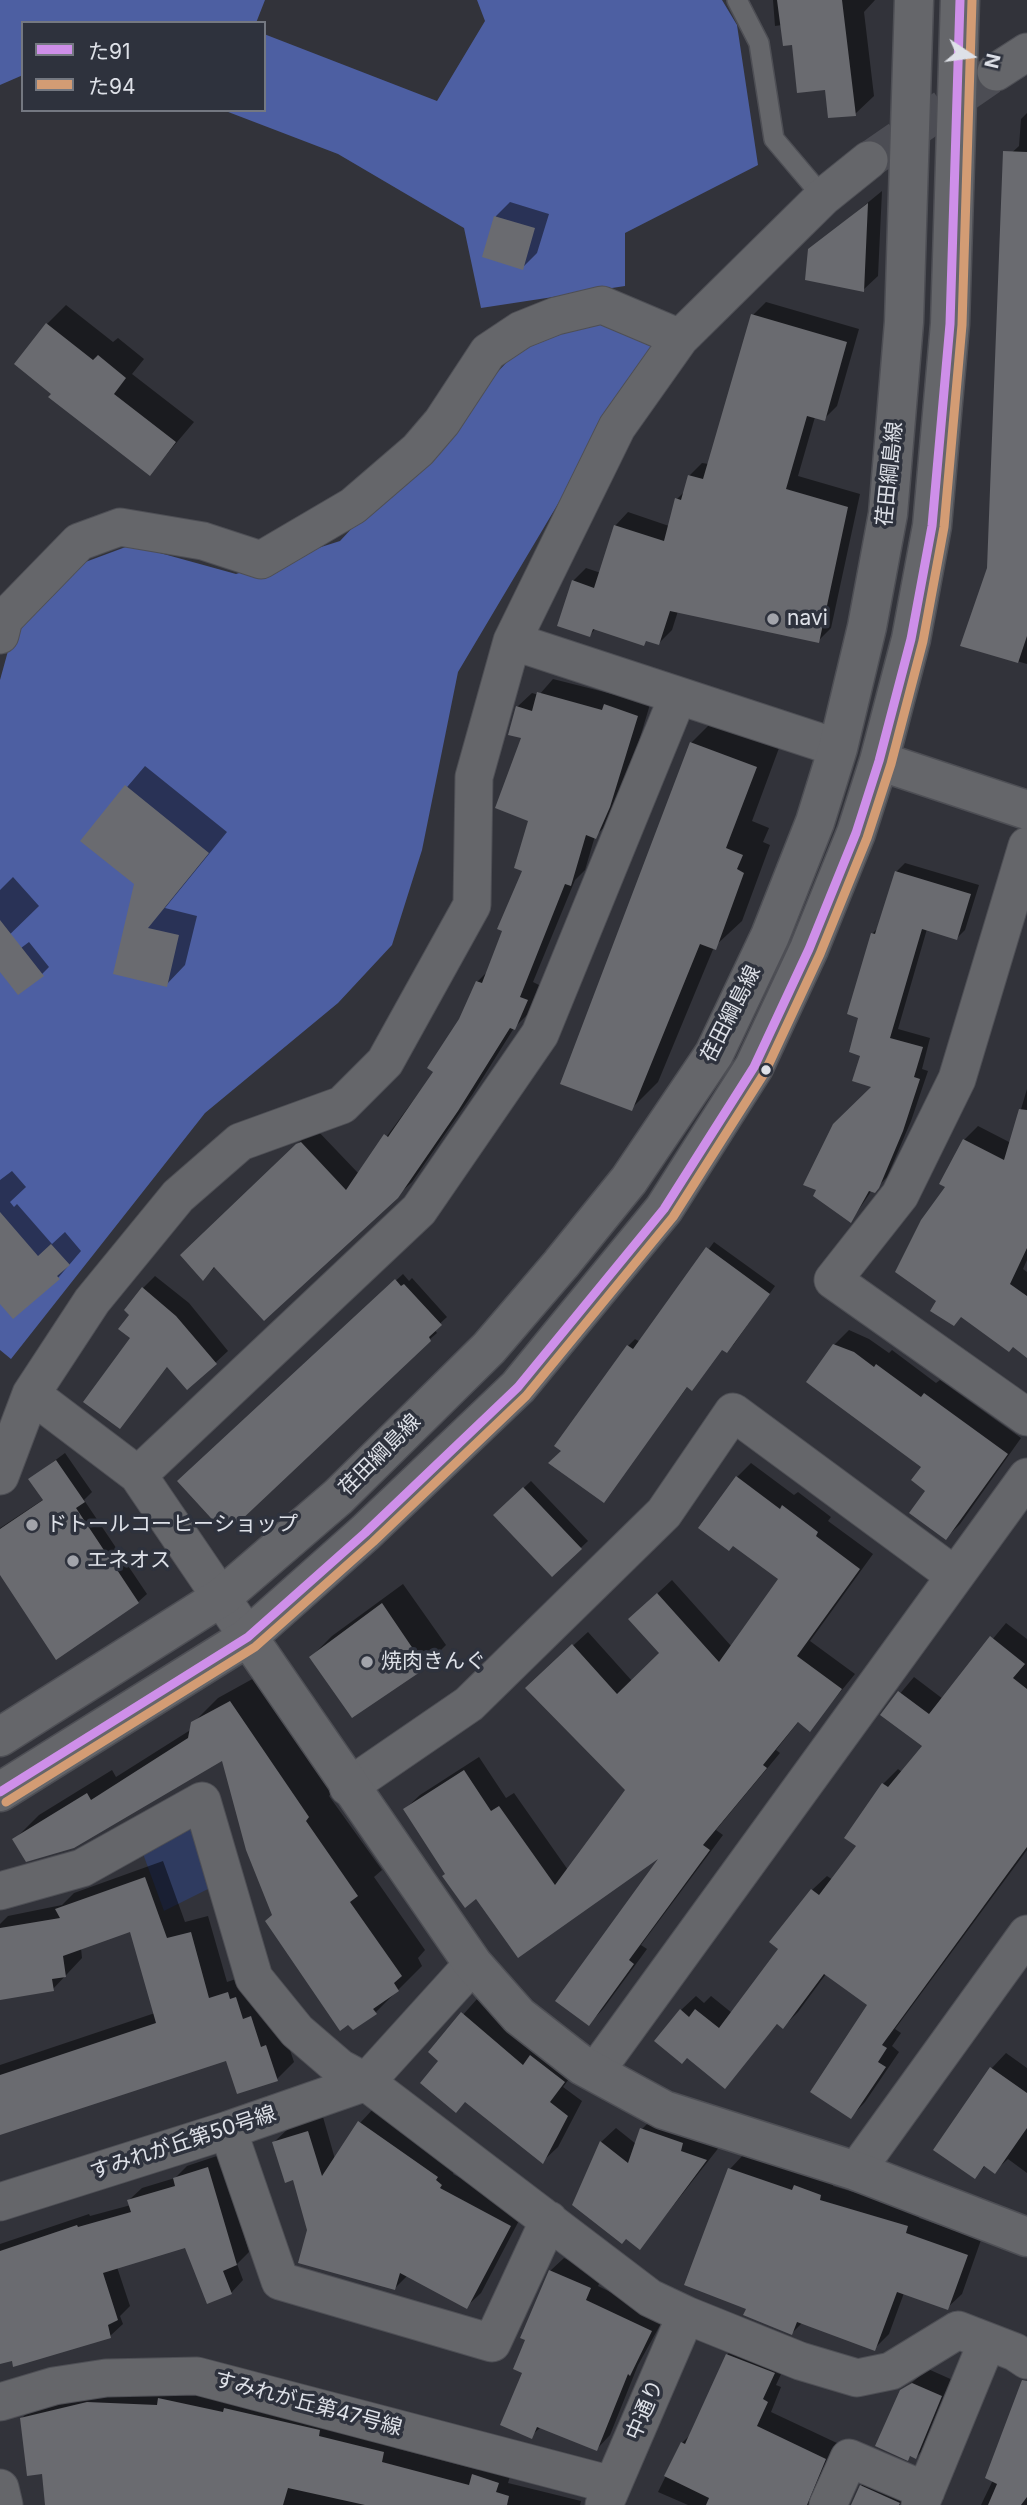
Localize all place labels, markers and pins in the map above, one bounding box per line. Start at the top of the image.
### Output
place label: navi [787,606,828,632]
marker: navi [765,611,781,627]
unlabelled marker [759,1063,773,1077]
place label: ドトールコーヒーショップ [46,1512,298,1538]
marker: ドトールコーヒーショップ [24,1517,40,1533]
place label: エネオス [87,1548,171,1574]
marker: エネオス [65,1553,81,1569]
place label: 焼肉きんぐ [381,1649,486,1675]
marker: 焼肉きんぐ [359,1654,375,1670]

